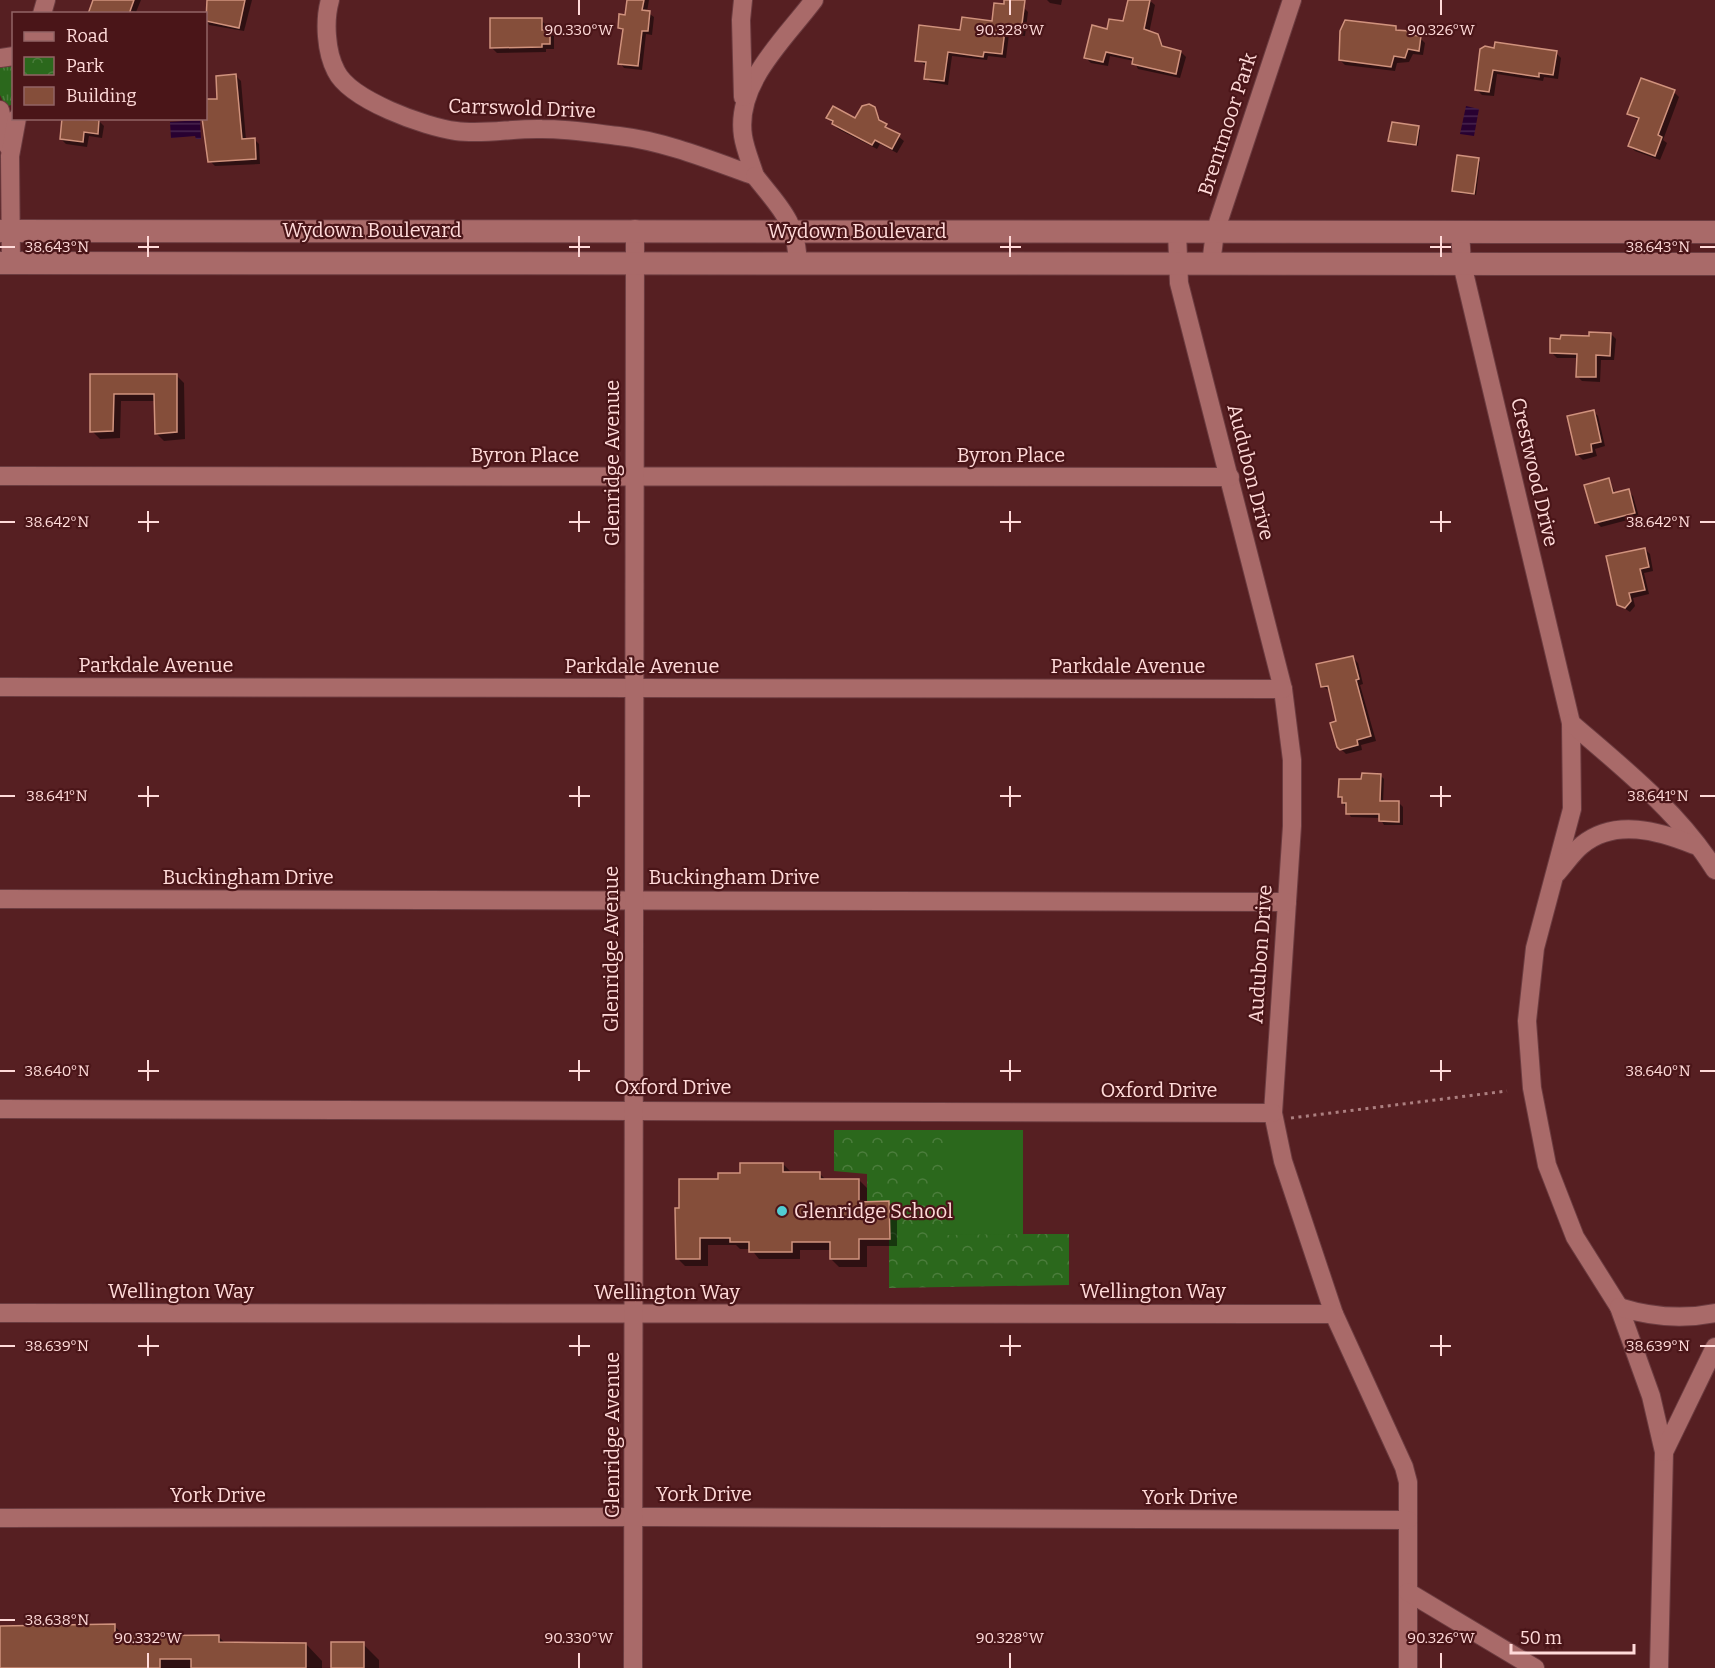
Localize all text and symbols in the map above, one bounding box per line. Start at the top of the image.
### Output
legend [12,12,207,120]
text: 90.330°W [545,21,614,39]
text: 90.328°W [976,21,1045,39]
text: 90.326°W [1407,21,1476,39]
text: Road [66,25,109,47]
street label: Brentmoor Park [1193,49,1262,198]
text: Park [66,55,105,77]
text: Building [66,85,137,107]
street label: Carrswold Drive [448,93,596,123]
street label: Wydown Boulevard [282,218,462,242]
street label: Wydown Boulevard [767,219,947,243]
text: 38.643°N [25,238,89,256]
text: 38.643°N [1626,238,1690,256]
street label: Glenridge Avenue [600,380,624,546]
street label: Crestwood Drive [1506,395,1564,549]
street label: Audubon Drive [1223,402,1279,542]
street label: Byron Place [471,443,579,467]
street label: Byron Place [957,443,1065,467]
text: 38.642°N [25,513,89,531]
text: 38.642°N [1626,513,1690,531]
street label: Parkdale Avenue [78,653,234,677]
street label: Parkdale Avenue [564,654,720,678]
street label: Parkdale Avenue [1050,654,1206,678]
text: 38.641°N [26,787,88,805]
text: 38.641°N [1627,787,1689,805]
street label: Buckingham Drive [162,865,334,889]
street label: Buckingham Drive [648,865,820,889]
street label: Glenridge Avenue [599,866,623,1032]
street label: Audubon Drive [1243,884,1277,1024]
text: 38.640°N [24,1062,90,1080]
text: 38.640°N [1625,1062,1691,1080]
street label: Oxford Drive [615,1075,731,1099]
street label: Oxford Drive [1101,1078,1217,1102]
place label: Glenridge School [794,1199,953,1223]
marker: Glenridge School [775,1204,789,1218]
street label: Wellington Way [108,1279,254,1303]
street label: Wellington Way [1080,1279,1226,1303]
street label: Wellington Way [594,1280,740,1304]
text: 38.639°N [25,1337,89,1355]
text: 38.639°N [1626,1337,1690,1355]
street label: Glenridge Avenue [600,1352,624,1518]
street label: York Drive [656,1482,752,1506]
street label: York Drive [170,1483,266,1507]
street label: York Drive [1142,1485,1238,1509]
text: 38.638°N [25,1611,89,1629]
scale bar [1511,1617,1634,1655]
text: 50 m [1520,1627,1562,1649]
text: 90.332°W [114,1629,182,1647]
text: 90.330°W [545,1629,614,1647]
text: 90.328°W [976,1629,1045,1647]
text: 90.326°W [1407,1629,1476,1647]

